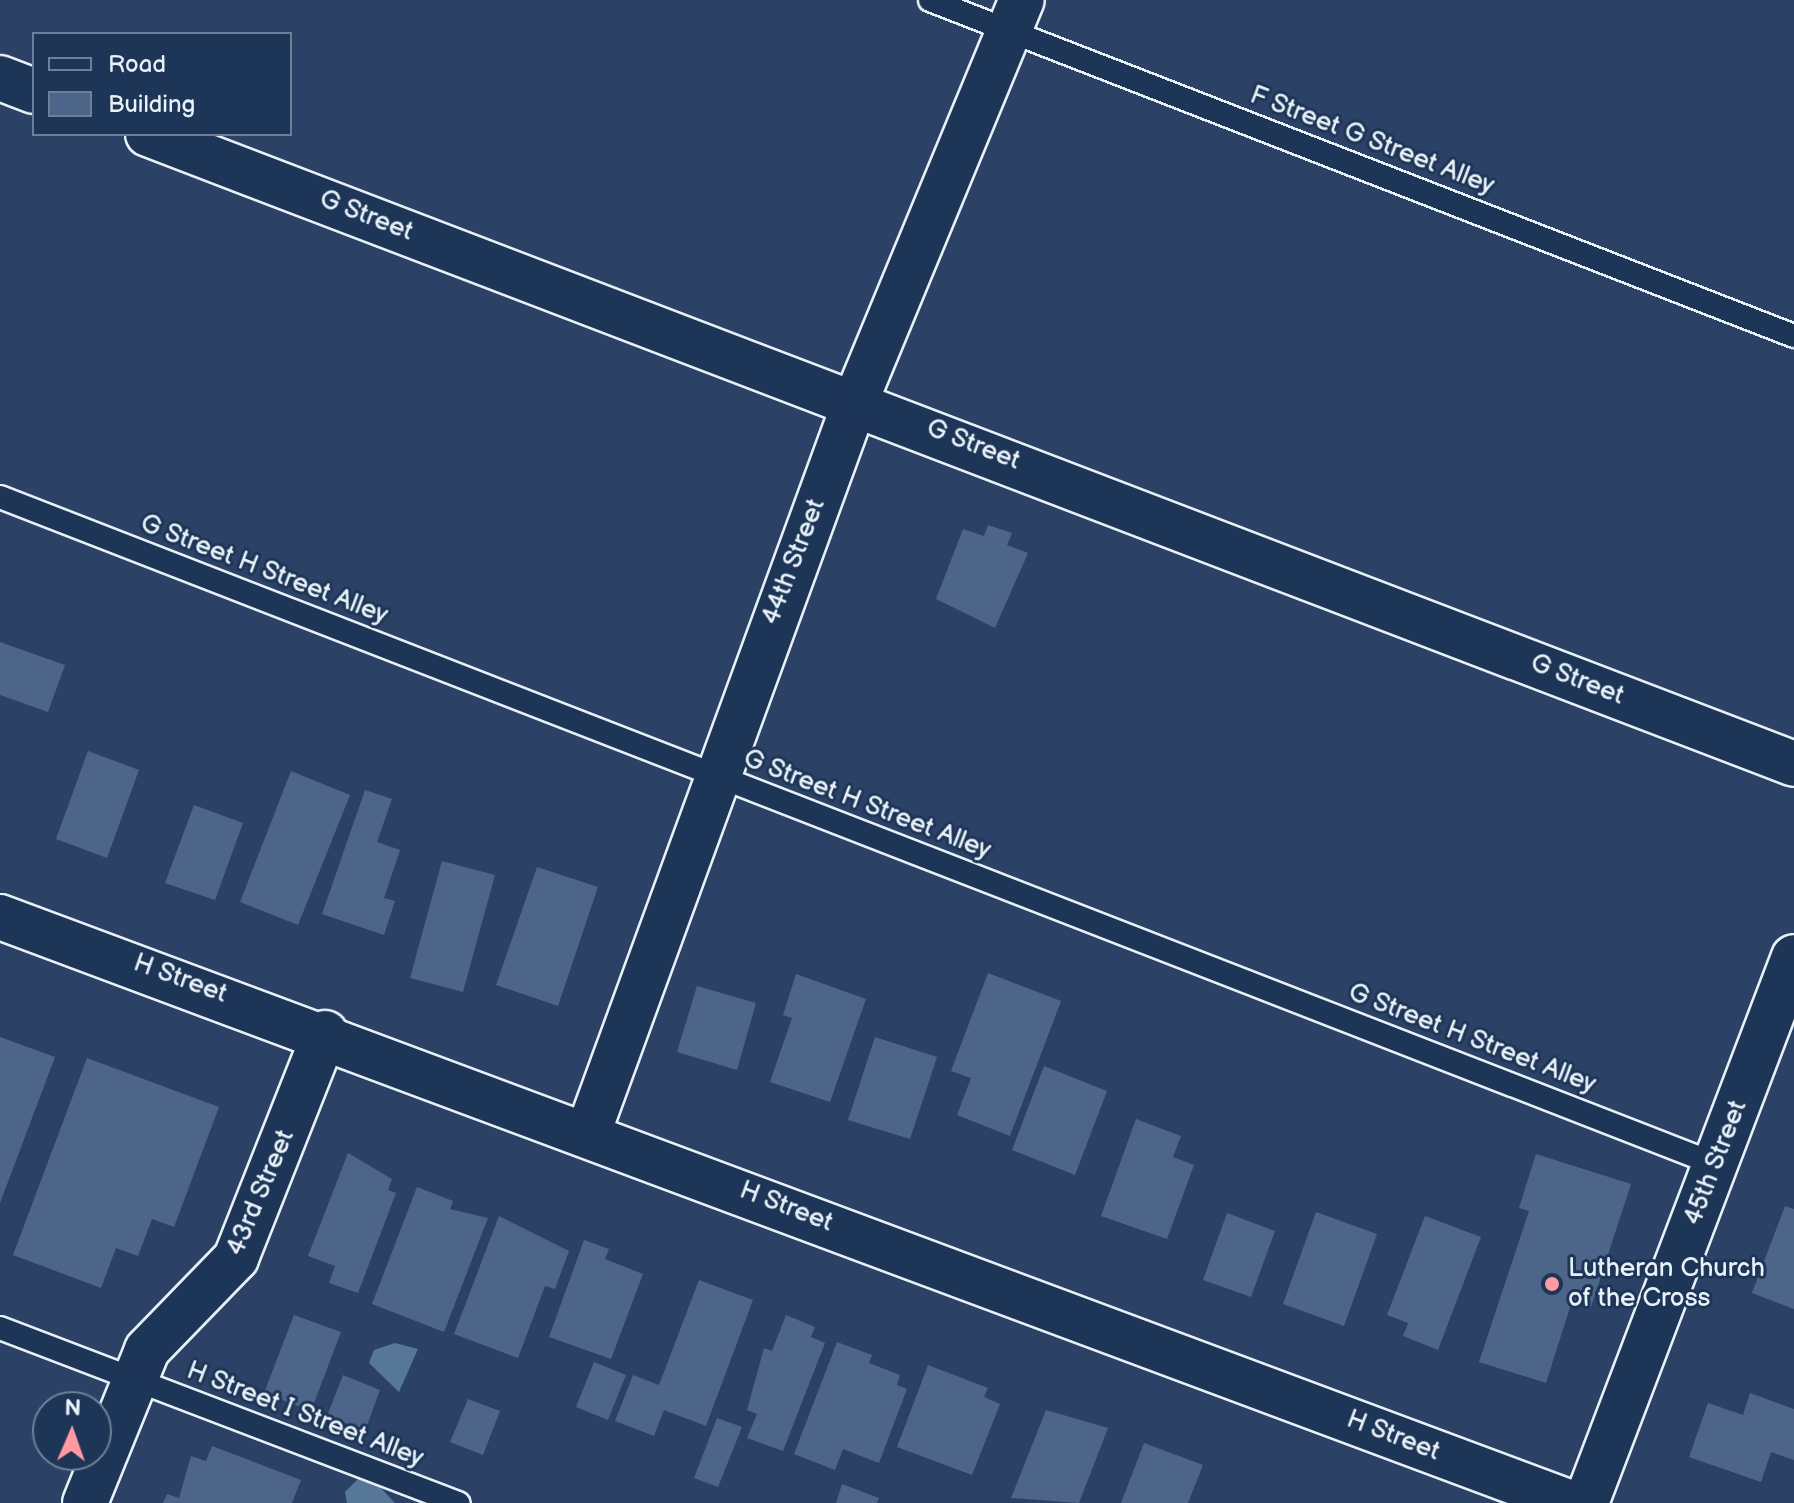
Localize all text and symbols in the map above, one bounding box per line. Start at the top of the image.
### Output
legend [32,32,292,136]
text: Road [108,50,166,79]
street label: F Street G Street Alley [1245,80,1499,202]
text: Building [108,90,195,119]
street label: G Street [315,184,417,248]
street label: G Street [922,413,1024,477]
street label: 44th Street [756,495,832,629]
street label: G Street H Street Alley [135,508,393,632]
street label: G Street [1526,648,1628,712]
street label: G Street H Street Alley [738,743,996,867]
street label: H Street [129,948,231,1010]
street label: G Street H Street Alley [1343,977,1601,1101]
street label: 45th Street [1678,1096,1754,1230]
street label: 43rd Street [220,1125,302,1261]
street label: H Street [735,1175,837,1239]
place label: Lutheran Church of the Cross [1568,1253,1765,1314]
marker: Lutheran Church of the Cross [1543,1275,1561,1293]
street label: H Street I Street Alley [182,1355,428,1475]
north arrow [32,1391,112,1471]
text: N [64,1395,82,1422]
street label: H Street [1342,1404,1444,1468]

